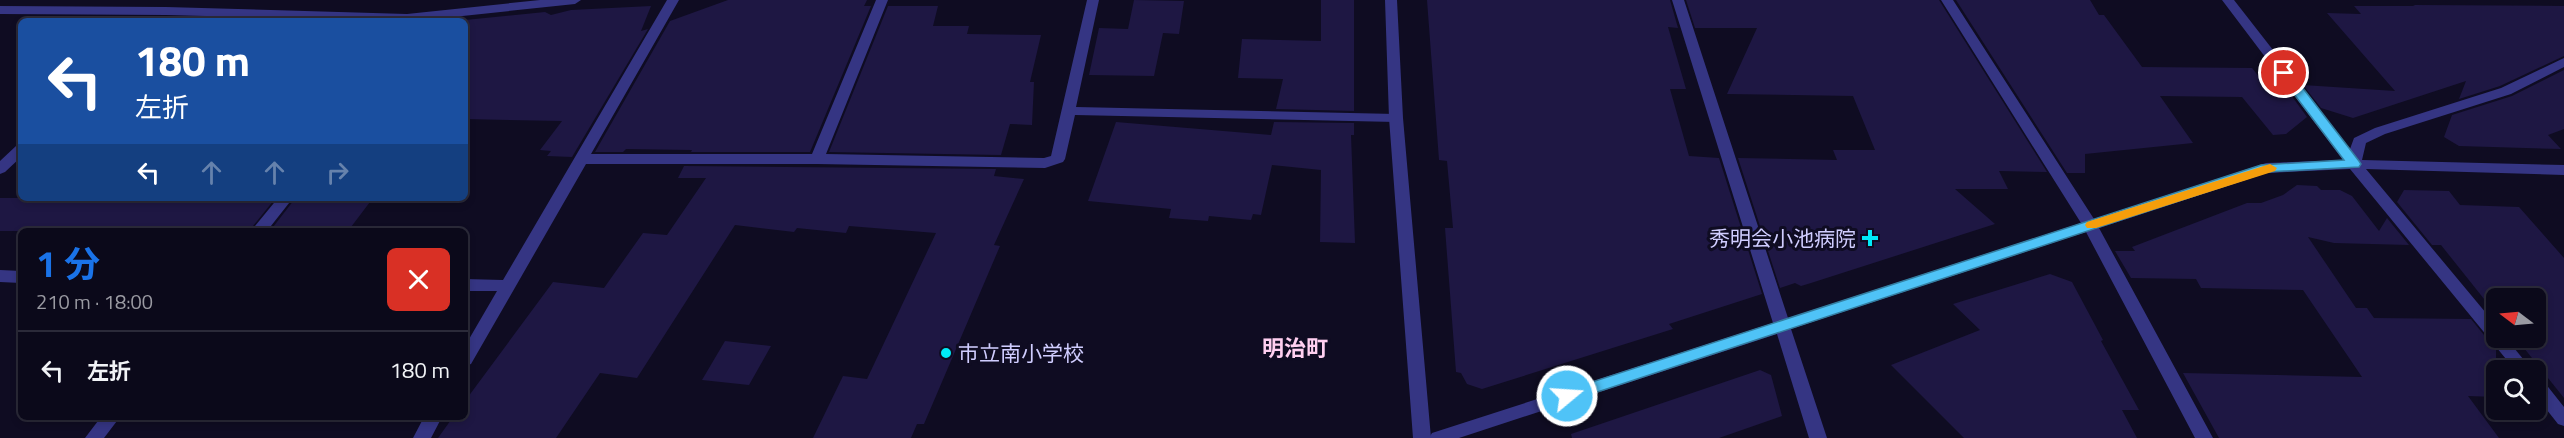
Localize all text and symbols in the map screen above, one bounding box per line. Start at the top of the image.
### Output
text: 180 m [135,28,250,92]
icon: left [36,42,114,120]
pin [2258,47,2309,98]
icon: arrive [2267,56,2300,89]
text: 左折 [135,86,189,127]
icon: left [132,156,165,189]
icon: ahead [195,156,228,189]
icon: ahead [258,156,291,189]
icon: right [321,156,354,189]
place label: 秀明会小池病院 [1709,222,1856,254]
marker: 秀明会小池病院 [1861,229,1879,247]
text: 1 分 [36,236,100,291]
button: close [387,248,450,311]
text: 210 m · 18:00 [36,286,153,317]
north arrow [2486,288,2546,348]
map controls [2486,288,2546,420]
district label: 明治町 [1262,331,1328,365]
place label: 市立南小学校 [958,337,1084,369]
marker: 市立南小学校 [939,346,953,360]
text: 180 m [390,353,450,387]
icon: left [36,354,69,387]
text: 左折 [87,354,131,388]
button: search [2486,360,2546,420]
position arrow [1535,364,1599,428]

